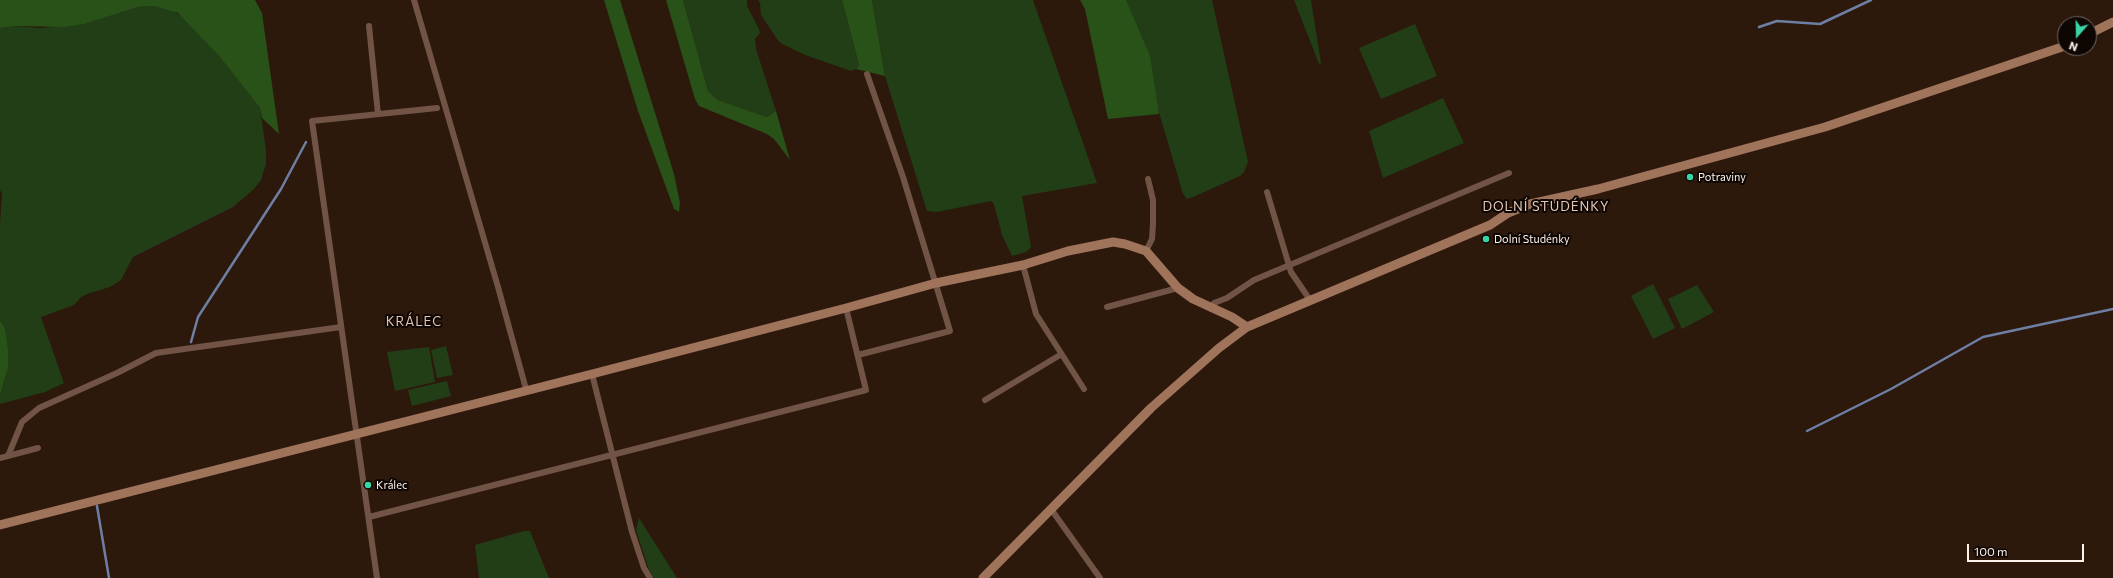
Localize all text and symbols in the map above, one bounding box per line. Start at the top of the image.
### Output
north arrow [2057,16,2097,56]
text: N [2067,39,2079,54]
place label: Potraviny [1698,170,1746,184]
marker: Potraviny [1685,172,1695,182]
district label: DOLNÍ STUDÉNKY [1482,199,1610,215]
place label: Dolní Studénky [1494,232,1570,246]
marker: Dolní Studénky [1481,234,1491,244]
district label: KRÁLEC [386,314,442,330]
place label: Králec [376,478,407,492]
marker: Králec [363,480,373,490]
scale bar [1969,536,2086,562]
text: 100 m [1974,544,2008,558]

